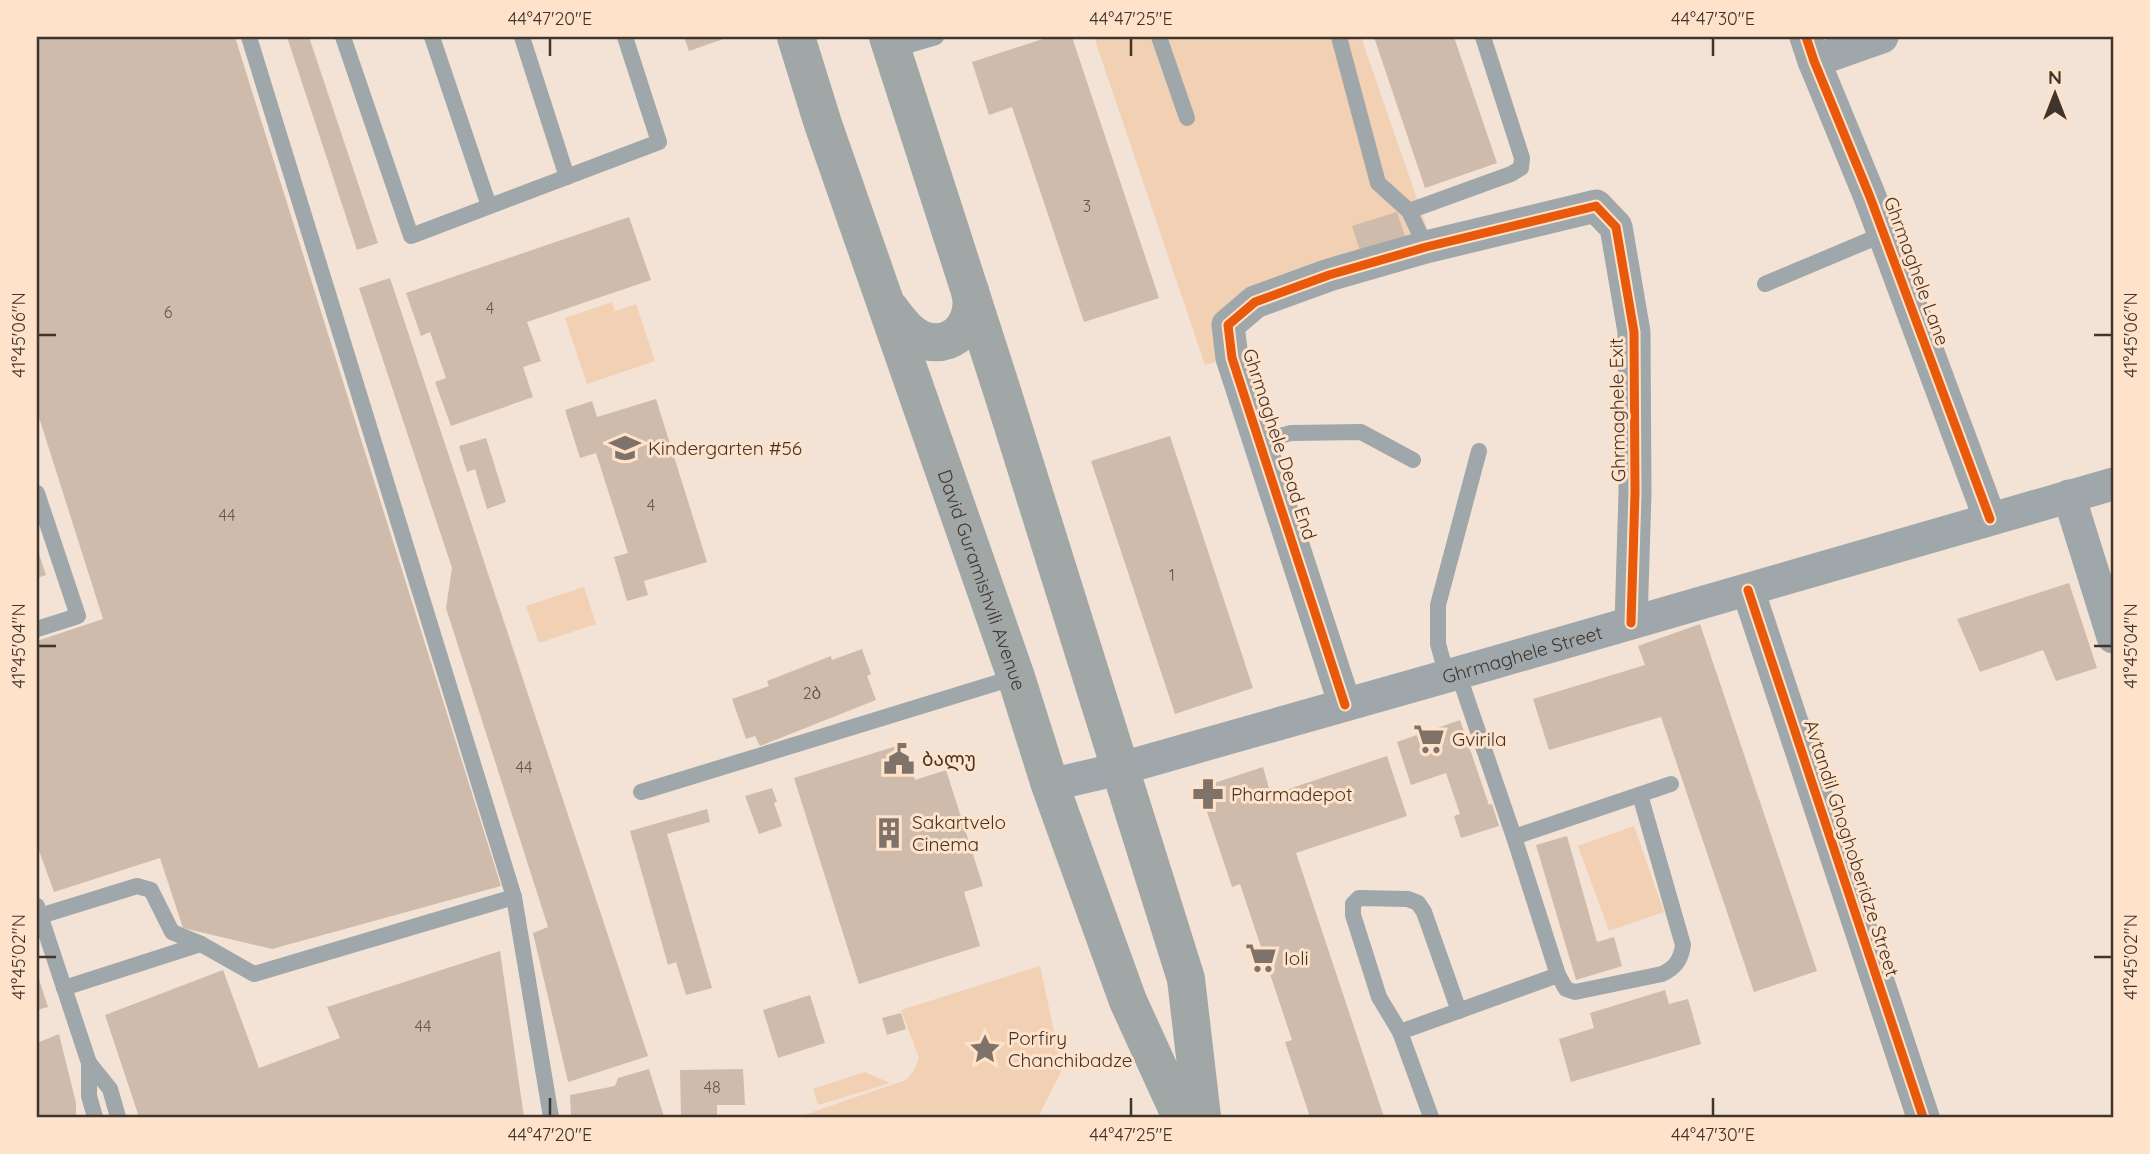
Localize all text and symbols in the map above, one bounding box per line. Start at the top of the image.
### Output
text: 44°47'20"E [508,7,592,30]
text: 44°47'25"E [1089,7,1173,30]
text: 44°47'30"E [1671,7,1755,30]
north arrow [2021,60,2090,130]
text: N [2048,65,2062,89]
street label: Ghrmaghele Lane [1879,193,1955,349]
house number: 3 [1083,196,1091,216]
text: 41°45'06"N [7,292,30,378]
text: 41°45'06"N [2119,292,2142,378]
house number: 4 [486,298,494,318]
house number: 6 [164,302,173,322]
street label: Ghrmaghele Exit [1604,338,1630,482]
street label: Ghrmaghele Dead End [1238,345,1322,543]
school or university icon: Kindergarten #56 [608,431,642,465]
place label: Kindergarten #56 [648,436,802,460]
street label: David Guramishvili Avenue [933,466,1031,693]
house number: 4 [647,495,655,515]
house number: 44 [219,505,235,525]
house number: 1 [1169,565,1175,585]
text: 41°45'04"N [7,603,30,689]
text: 41°45'04"N [2119,603,2142,689]
street label: Ghrmaghele Street [1439,620,1605,689]
house number: 2ბ [803,683,821,703]
street label: Avtandil Ghoghoberidze Street [1799,717,1905,979]
supermarket icon: Gvirila [1412,722,1446,756]
place label: Gvirila [1452,727,1507,751]
public building icon: ბალუ [882,742,916,776]
place label: ბალუ [922,747,976,772]
house number: 44 [516,757,532,777]
pharmacy icon: Pharmadepot [1191,777,1225,811]
place label: Pharmadepot [1231,782,1352,806]
place label: Sakartvelo Cinema [912,810,1006,856]
building icon: Sakartvelo Cinema [872,816,906,850]
text: 41°45'02"N [7,914,30,1000]
text: 41°45'02"N [2119,914,2142,1000]
supermarket icon: Ioli [1244,941,1278,975]
place label: Ioli [1284,946,1309,970]
house number: 44 [415,1016,431,1036]
place label: Porfiry Chanchibadze [1008,1026,1133,1072]
place icon: Porfiry Chanchibadze [968,1032,1002,1066]
house number: 48 [703,1077,721,1097]
text: 44°47'20"E [508,1123,592,1146]
text: 44°47'25"E [1089,1123,1173,1146]
text: 44°47'30"E [1671,1123,1755,1146]

